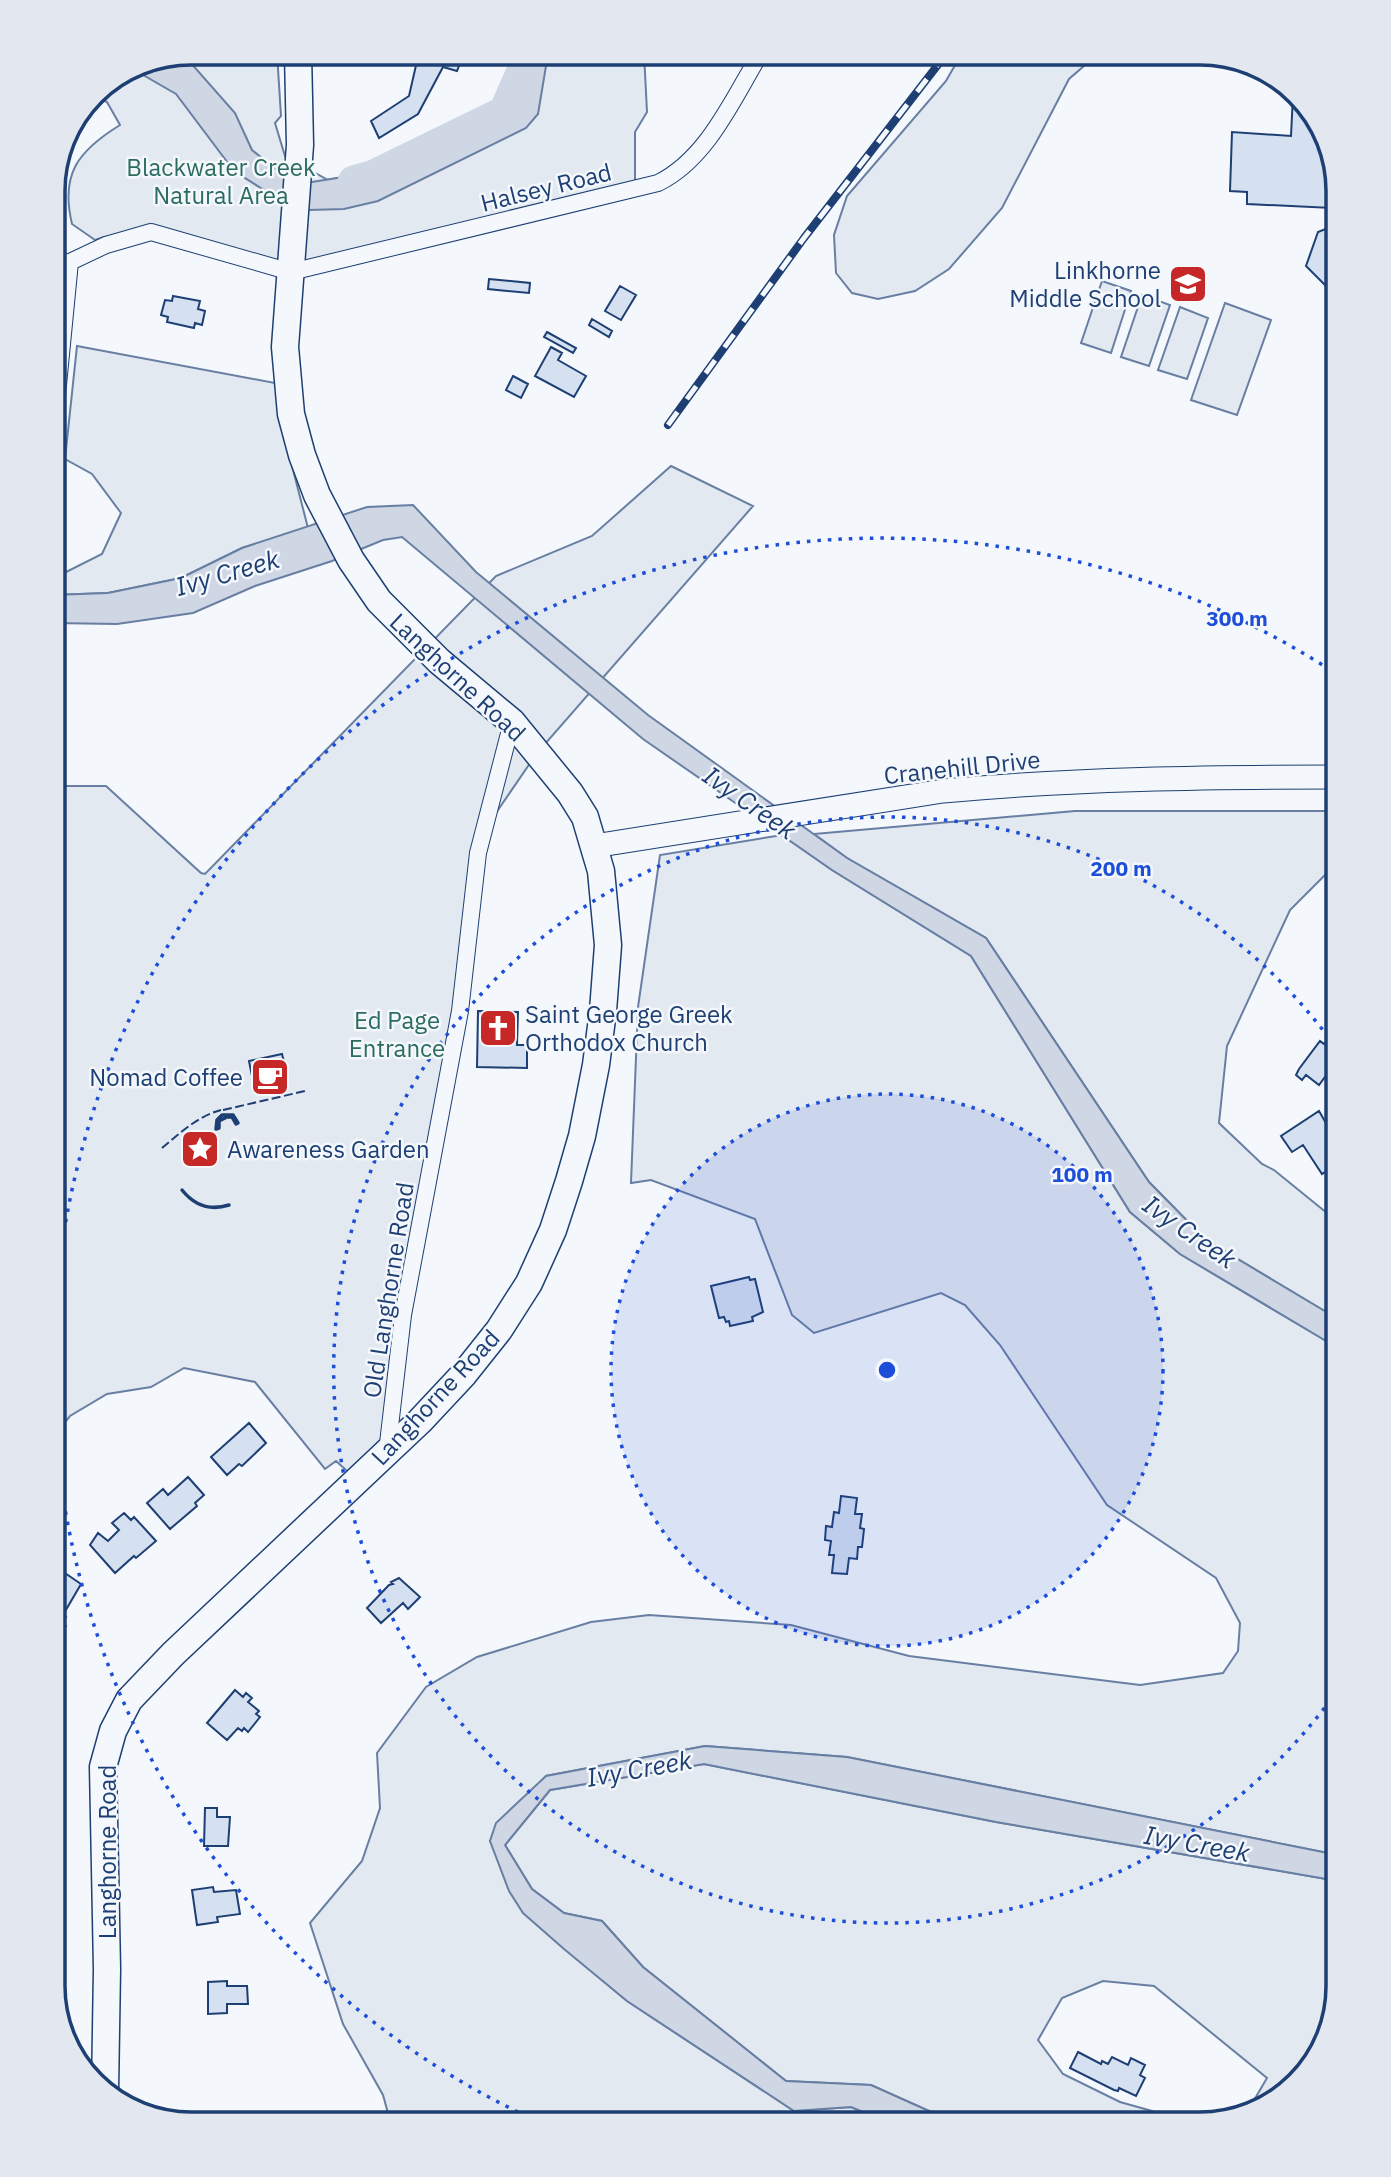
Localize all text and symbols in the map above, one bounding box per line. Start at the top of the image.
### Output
park label: Blackwater Creek Natural Area [126,151,316,211]
street label: Halsey Road [477,155,615,219]
place label: Linkhorne Middle School [1009,254,1161,314]
school or university icon: Linkhorne Middle School [1167,263,1209,305]
water label: Ivy Creek [171,541,283,603]
text: 300 m [1206,604,1268,632]
street label: Langhorne Road [383,606,533,748]
street label: Cranehill Drive [882,743,1042,791]
water label: Ivy Creek [697,758,804,847]
text: 200 m [1090,854,1152,882]
place label: Saint George Greek Orthodox Church [525,998,733,1058]
park label: Ed Page Entrance [349,1004,445,1064]
church icon: Saint George Greek Orthodox Church [477,1007,519,1049]
cafe icon: Nomad Coffee [249,1056,291,1098]
place label: Nomad Coffee [89,1061,243,1093]
place icon: Awareness Garden [179,1128,221,1170]
place label: Awareness Garden [227,1133,430,1165]
text: 100 m [1051,1160,1113,1188]
street label: Old Langhorne Road [355,1180,421,1400]
water label: Ivy Creek [1137,1187,1244,1276]
street label: Langhorne Road [364,1322,506,1472]
centre of rings [875,1358,899,1382]
water label: Ivy Creek [584,1742,695,1794]
street label: Langhorne Road [91,1765,123,1939]
water label: Ivy Creek [1142,1817,1253,1869]

